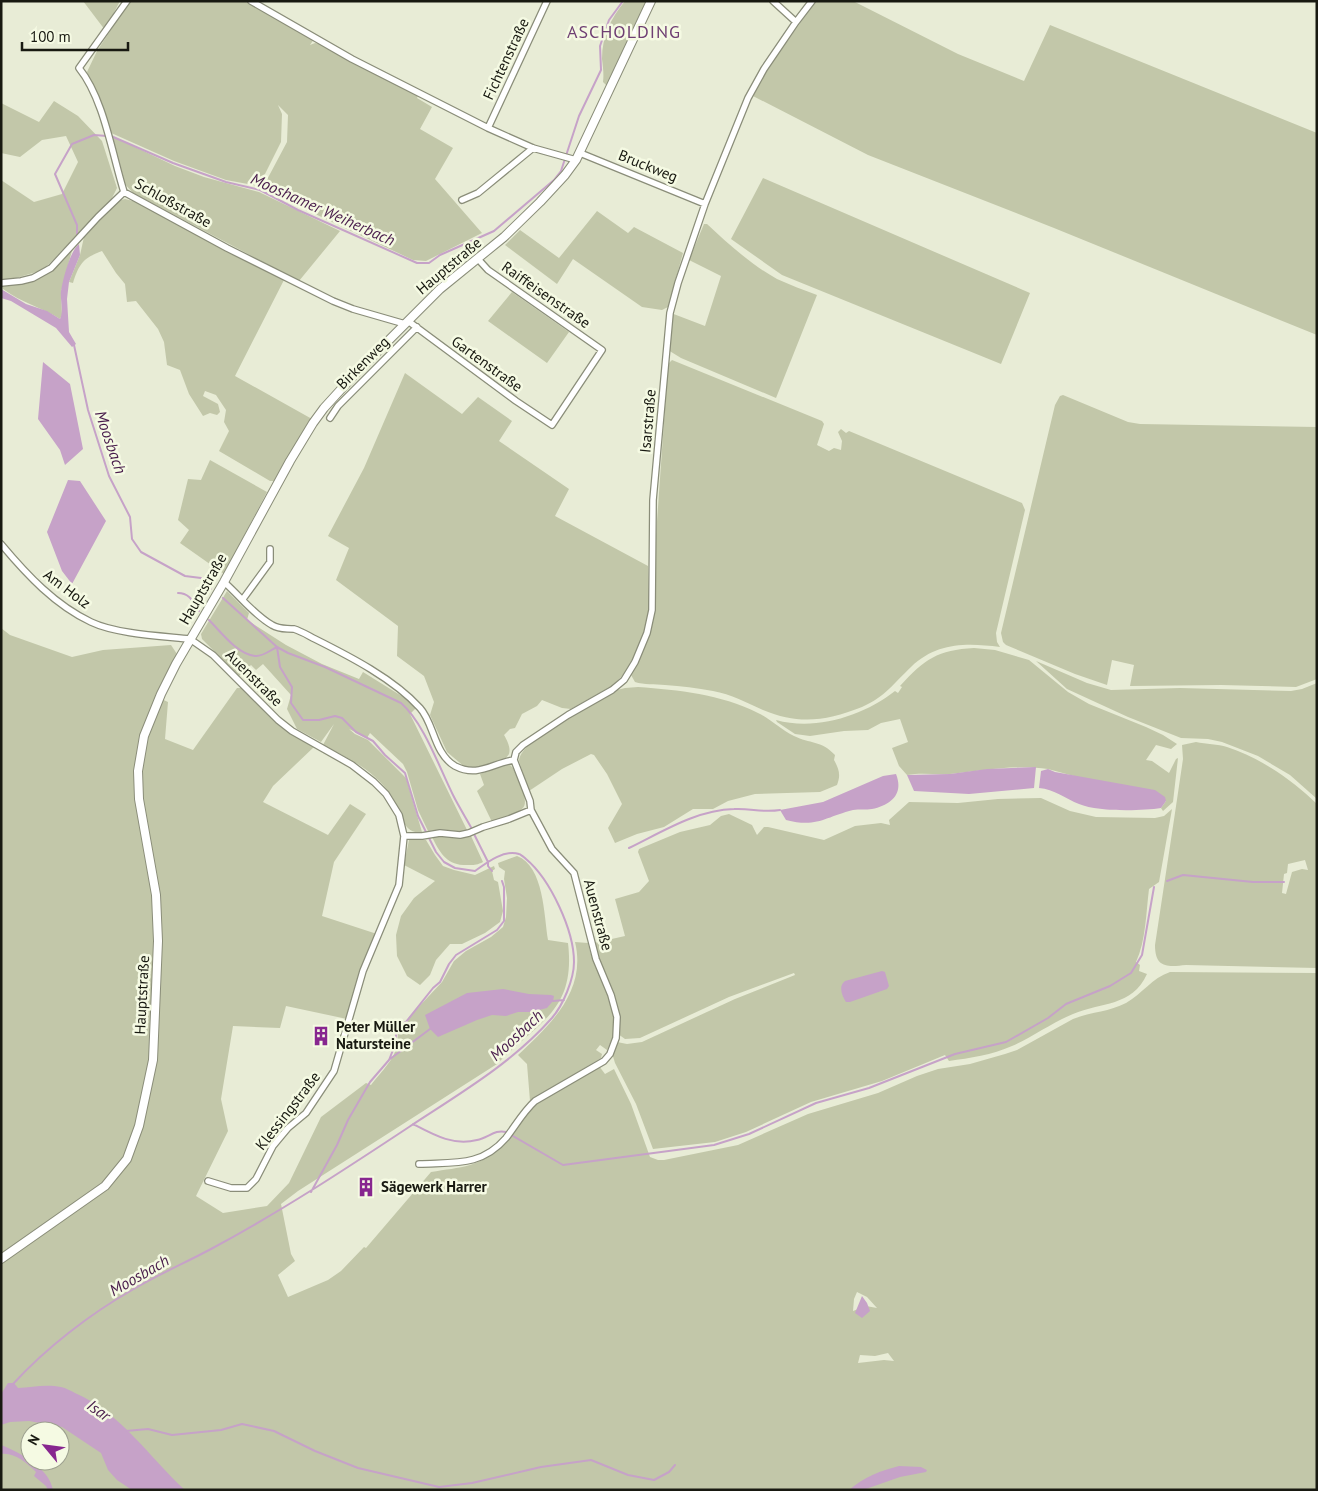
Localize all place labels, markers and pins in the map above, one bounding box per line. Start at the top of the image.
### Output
place label: Peter Müller Natursteine [336,1017,416,1053]
building icon: Peter Müller Natursteine [310,1025,332,1047]
building icon: Sägewerk Harrer [355,1176,377,1198]
place label: Sägewerk Harrer [381,1177,488,1196]

